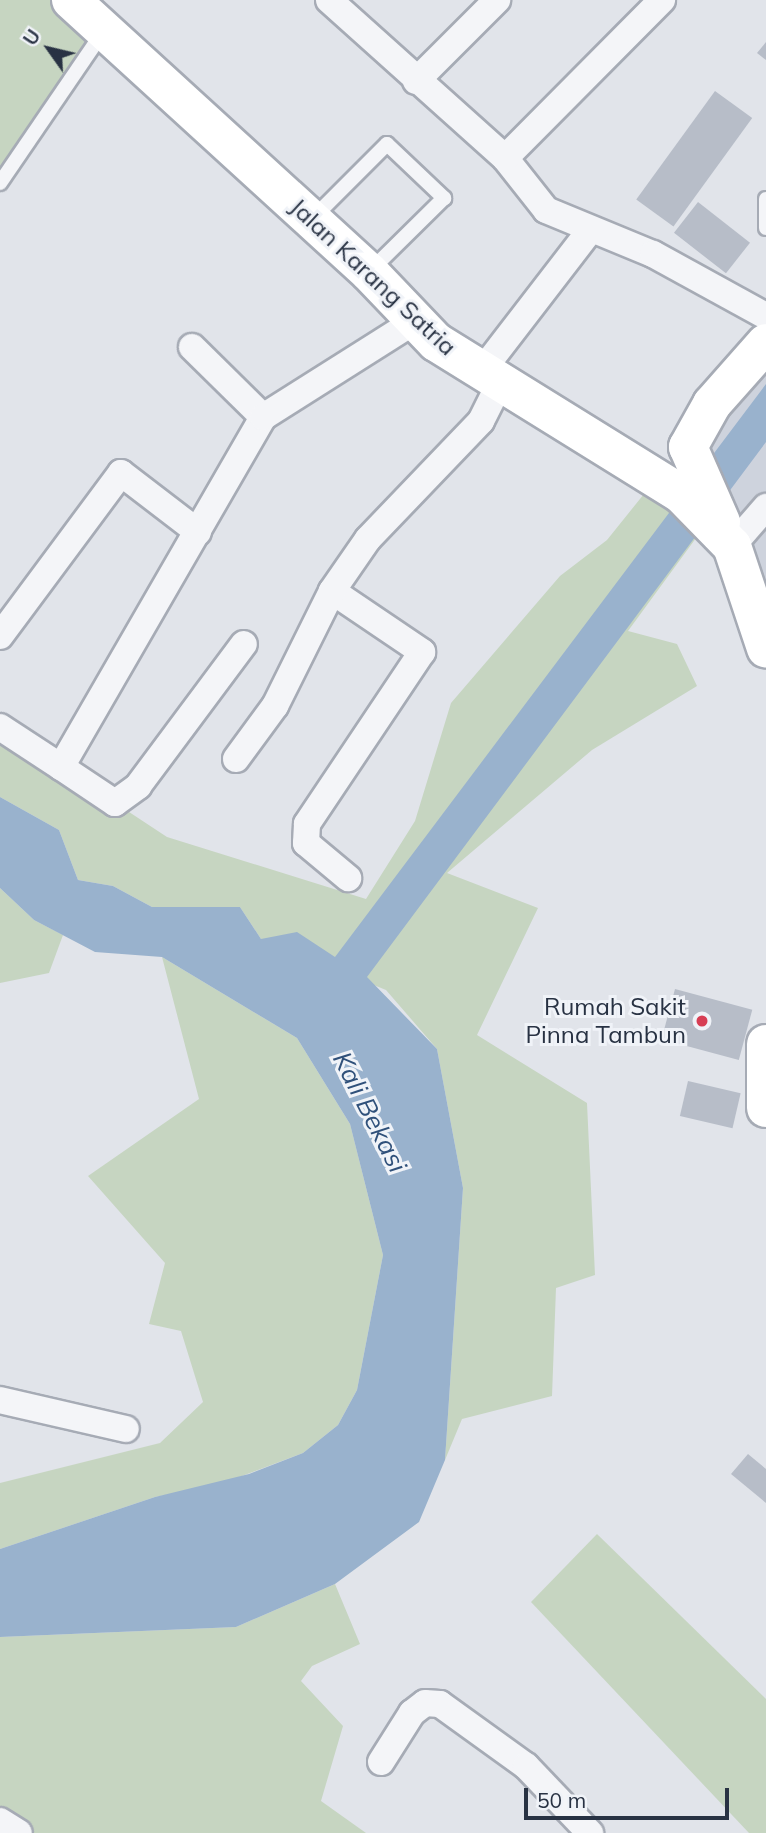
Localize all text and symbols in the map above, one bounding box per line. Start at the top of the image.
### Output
north arrow [14,14,84,84]
text: U [18,25,45,50]
street label: Jalan Karang Satria [284,193,462,361]
place label: Rumah Sakit Pinna Tambun [525,993,686,1049]
marker: Rumah Sakit Pinna Tambun [692,1011,712,1031]
water label: Kali Bekasi [326,1047,414,1177]
scale bar [528,1773,733,1817]
text: 50 m [537,1787,586,1813]

